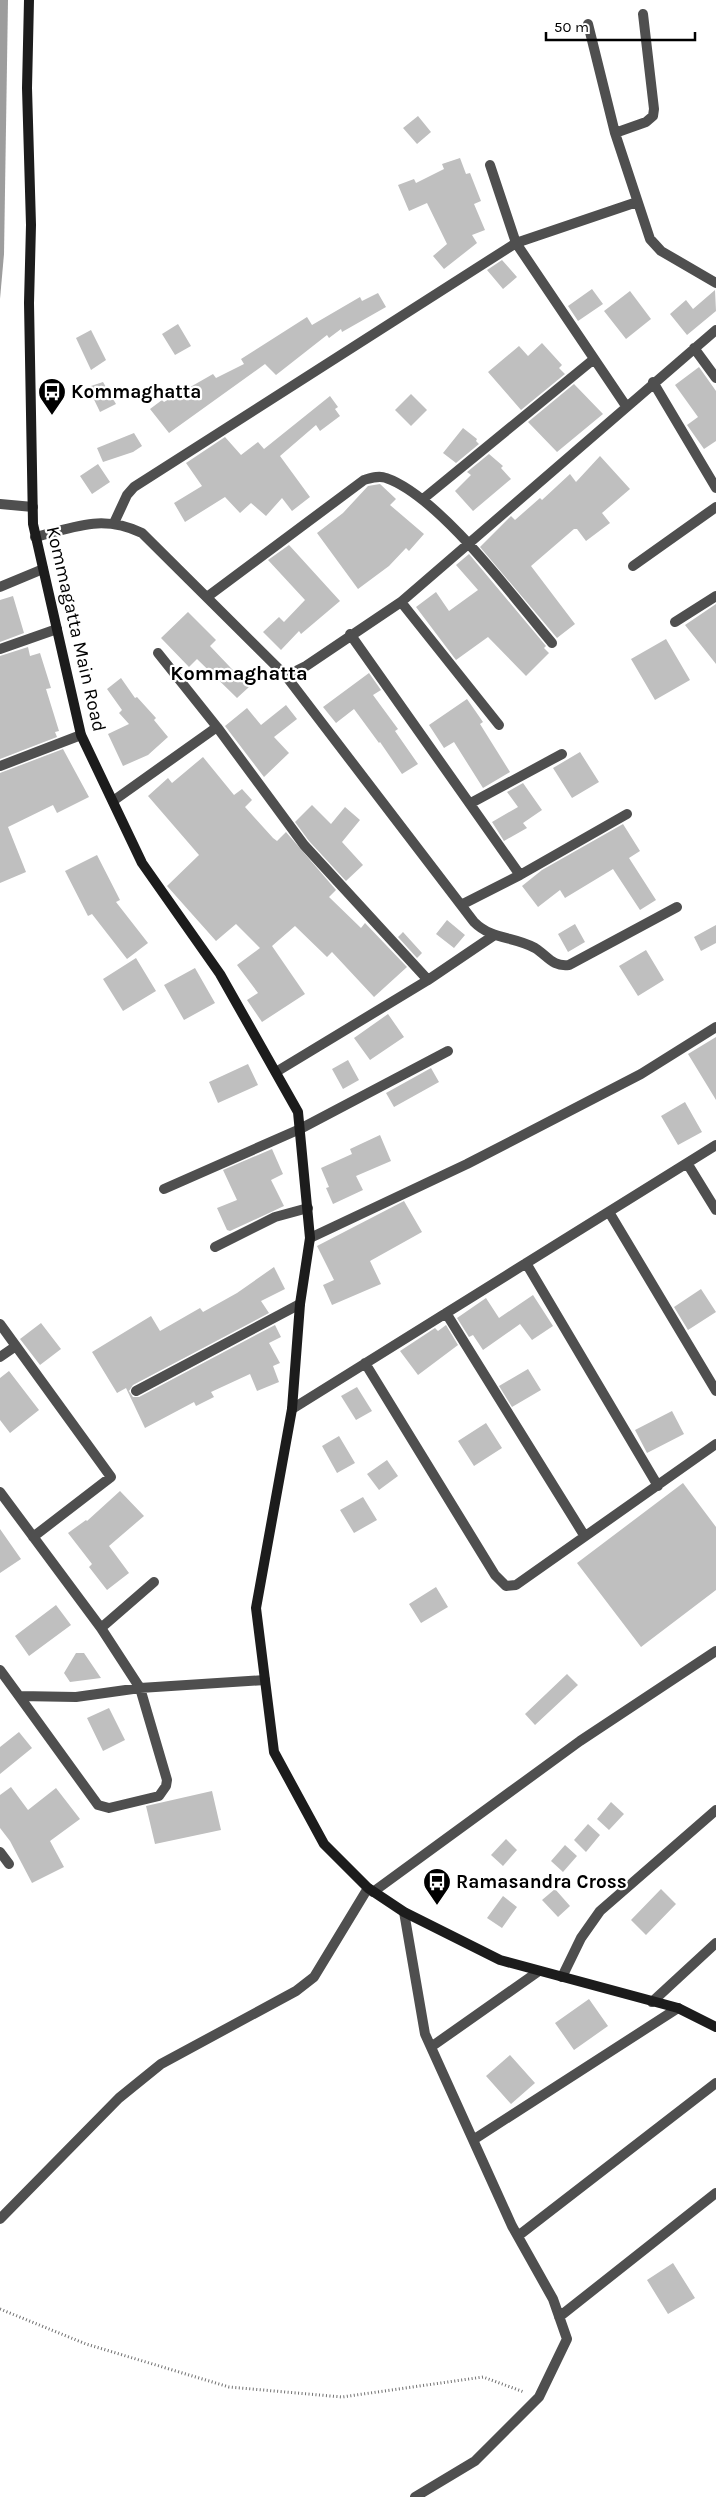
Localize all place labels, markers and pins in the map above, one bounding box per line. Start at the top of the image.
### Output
bus stop icon: Kommaghatta [37,377,67,416]
place label: Kommaghatta [71,381,201,403]
bus stop icon: Ramasandra Cross [422,1867,452,1906]
place label: Ramasandra Cross [456,1871,627,1893]

